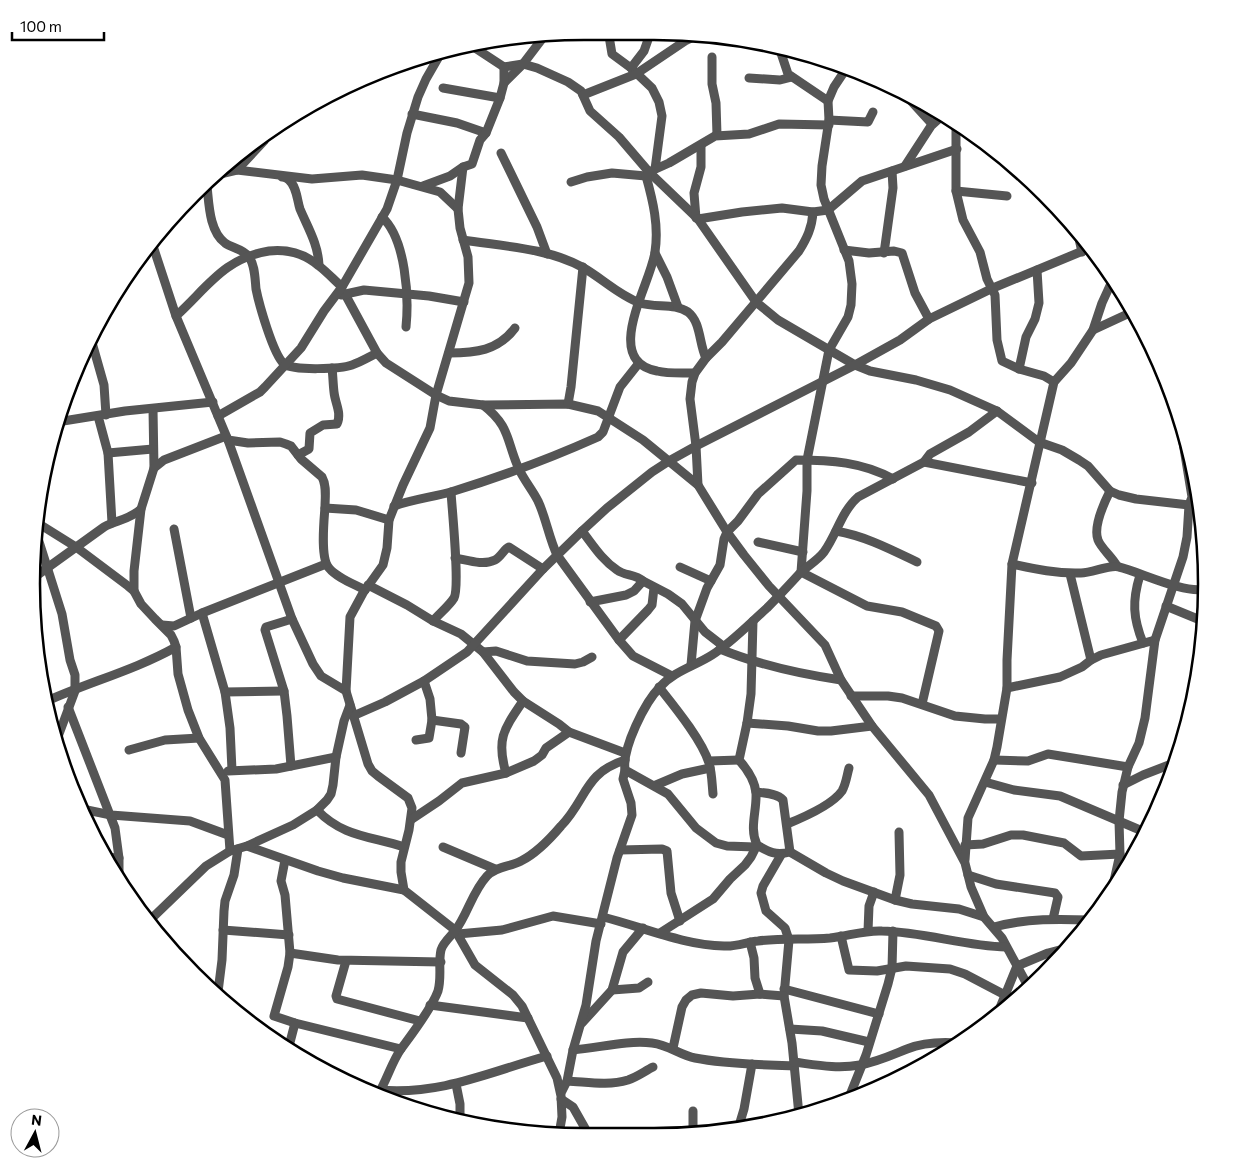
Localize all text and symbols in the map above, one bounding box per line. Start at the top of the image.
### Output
scale bar [12,10,105,42]
text: 100 m [20,17,62,35]
north arrow [10,1108,60,1158]
text: N [30,1111,43,1129]

